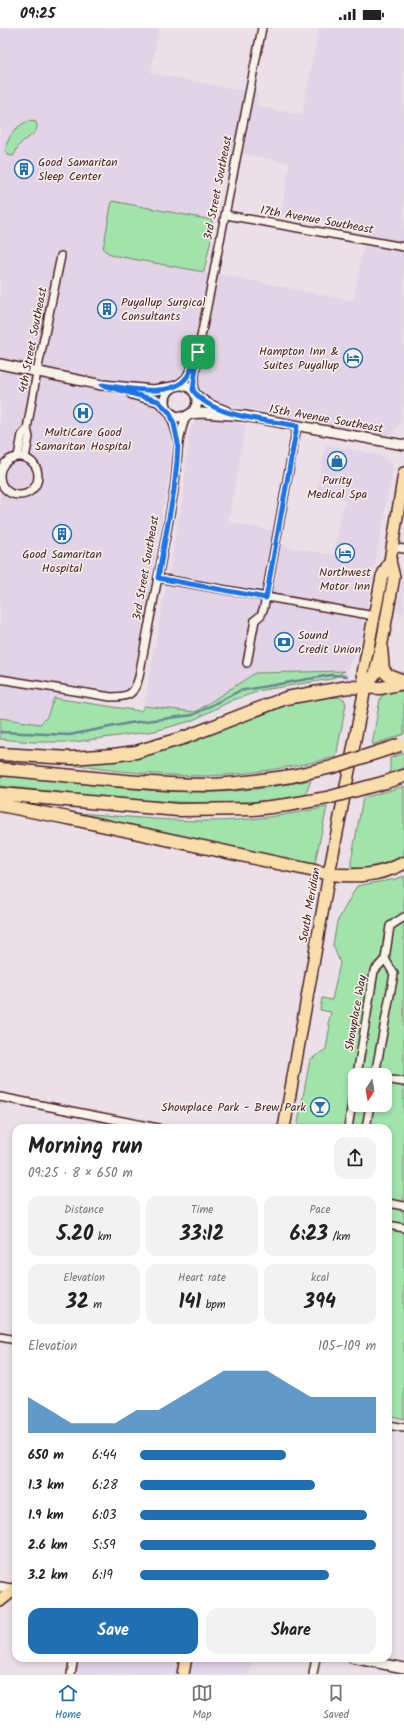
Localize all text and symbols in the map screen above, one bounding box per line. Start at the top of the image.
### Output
text: 09:25 [20,2,55,26]
street label: 3rd Street Southeast [199,134,238,242]
place label: Good Samaritan Sleep Center [38,153,118,186]
building icon: Good Samaritan Sleep Center [13,158,35,180]
street label: 17th Avenue Southeast [259,201,376,239]
street label: 4th Street Southeast [13,285,53,394]
place label: Puyallup Surgical Consultants [121,293,205,326]
building icon: Puyallup Surgical Consultants [96,298,118,320]
pin [181,335,215,369]
icon: arrive [187,341,209,363]
place label: Hampton Inn & Suites Puyallup [259,342,339,375]
hotel icon: Hampton Inn & Suites Puyallup [342,347,364,369]
street label: 15th Avenue Southeast [267,400,385,438]
hospital icon: MultiCare Good Samaritan Hospital [72,402,94,424]
place label: MultiCare Good Samaritan Hospital [35,423,131,456]
shop icon: Purity Medical Spa [326,450,348,472]
place label: Purity Medical Spa [307,471,367,504]
street label: 3rd Street Southeast [127,514,165,622]
building icon: Good Samaritan Hospital [51,523,73,545]
hotel icon: Northwest Motor Inn [334,542,356,564]
place label: Good Samaritan Hospital [22,545,102,578]
place label: Northwest Motor Inn [319,563,371,596]
place label: Sound Credit Union [298,626,361,659]
bank icon: Sound Credit Union [273,631,295,653]
street label: South Meridian [294,866,326,944]
street label: Showplace Way [340,973,372,1052]
north arrow [348,1068,392,1112]
map controls [348,1068,392,1112]
bar icon: Showplace Park - Brew Park [309,1096,331,1118]
place label: Showplace Park - Brew Park [161,1098,306,1117]
text: Morning run [28,1130,143,1165]
button: share [334,1137,376,1179]
text: 09:25 · 8 × 650 m [28,1163,133,1184]
text: Distance [64,1201,104,1219]
text: Time [191,1201,213,1219]
text: Pace [310,1201,330,1219]
text: 5.20 [56,1219,93,1251]
text: 33:12 [180,1219,224,1251]
text: 6:23 [290,1219,328,1251]
text: km [93,1228,112,1246]
text: /km [328,1228,350,1246]
text: Elevation [63,1269,105,1287]
text: Heart rate [178,1269,226,1287]
text: kcal [311,1269,329,1287]
text: 32 [66,1287,89,1319]
text: 141 [178,1287,201,1319]
text: 394 [304,1287,336,1319]
text: m [89,1296,102,1314]
text: bpm [201,1296,226,1314]
text: Elevation [28,1336,77,1357]
text: 105–109 m [318,1336,376,1357]
text: 650 m [28,1445,64,1466]
text: 6:44 [92,1445,117,1466]
text: 1.3 km [28,1475,64,1496]
text: 6:28 [92,1475,118,1496]
text: 1.9 km [28,1505,64,1526]
text: 6:03 [92,1505,116,1526]
text: 2.6 km [28,1535,68,1556]
text: 5:59 [92,1535,116,1556]
text: 3.2 km [28,1565,68,1586]
text: 6:19 [92,1565,113,1586]
button: Save [28,1608,198,1654]
button: Share [206,1608,376,1654]
tab: Home [55,1682,81,1724]
tab: Map [191,1682,213,1724]
tab: Saved [323,1682,349,1724]

